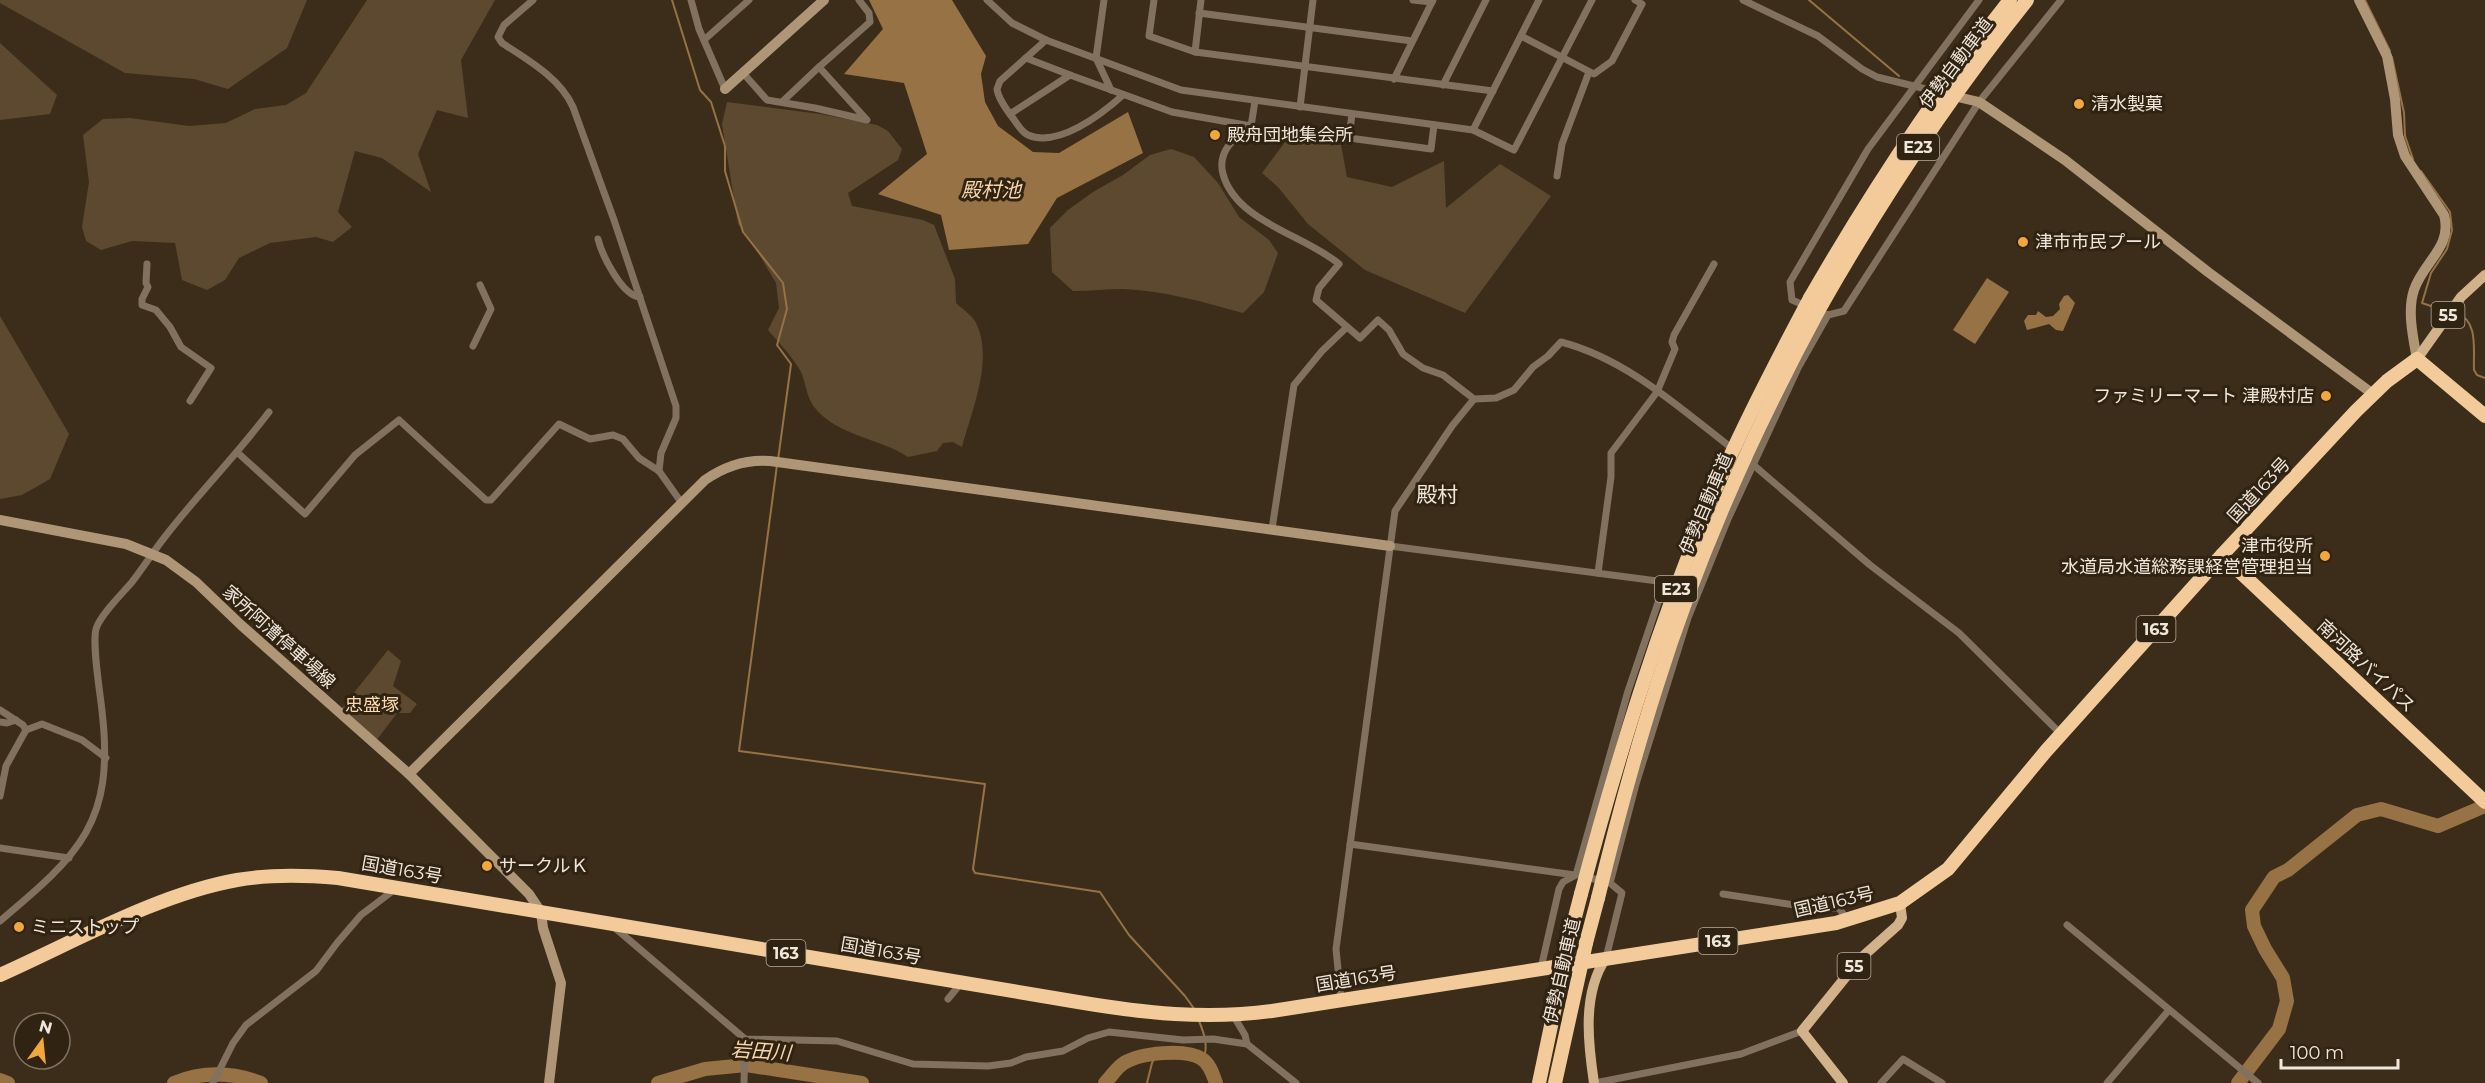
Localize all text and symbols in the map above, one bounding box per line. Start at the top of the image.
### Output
street label: 伊勢自動車道 [1915,13,1997,113]
place label: 清水製菓 [2091,93,2163,115]
marker: 清水製菓 [2072,97,2086,111]
place label: 殿舟団地集会所 [1227,124,1353,146]
marker: 殿舟団地集会所 [1208,128,1222,142]
road number: E23 [1897,134,1939,160]
water label: 殿村池 [961,178,1023,202]
place label: 津市市民プール [2035,231,2161,253]
marker: 津市市民プール [2016,235,2030,249]
road number: 55 [2432,302,2464,328]
place label: ファミリーマート 津殿村店 [2093,385,2314,407]
marker: ファミリーマート 津殿村店 [2319,389,2333,403]
street label: 伊勢自動車道 [1675,450,1737,558]
street label: 国道163号 [2223,453,2295,527]
district label: 殿村 [1416,482,1458,507]
place label: 津市役所 水道局水道総務課経営管理担当 [2061,535,2313,578]
marker: 津市役所 水道局水道総務課経営管理担当 [2318,549,2332,563]
road number: E23 [1655,576,1697,602]
street label: 家所阿漕停車場線 [218,581,340,693]
street label: 南河路バイパス [2313,615,2419,717]
road number: 163 [2136,616,2176,642]
park label: 忠盛塚 [345,694,399,716]
street label: 国道163号 [360,852,444,888]
place label: サークルＫ [499,855,588,877]
marker: サークルＫ [480,859,494,873]
street label: 国道163号 [1792,882,1876,922]
place label: ミニストップ [31,916,139,938]
street label: 伊勢自動車道 [1539,916,1585,1026]
marker: ミニストップ [12,920,26,934]
road number: 163 [1698,928,1738,954]
street label: 国道163号 [839,933,923,969]
road number: 163 [766,940,806,966]
road number: 55 [1838,953,1870,979]
street label: 国道163号 [1314,962,1398,996]
north arrow [12,1011,72,1071]
text: N [37,1016,54,1038]
scale bar [2281,1032,2398,1070]
water label: 岩田川 [730,1037,794,1065]
text: 100 m [2290,1042,2344,1064]

